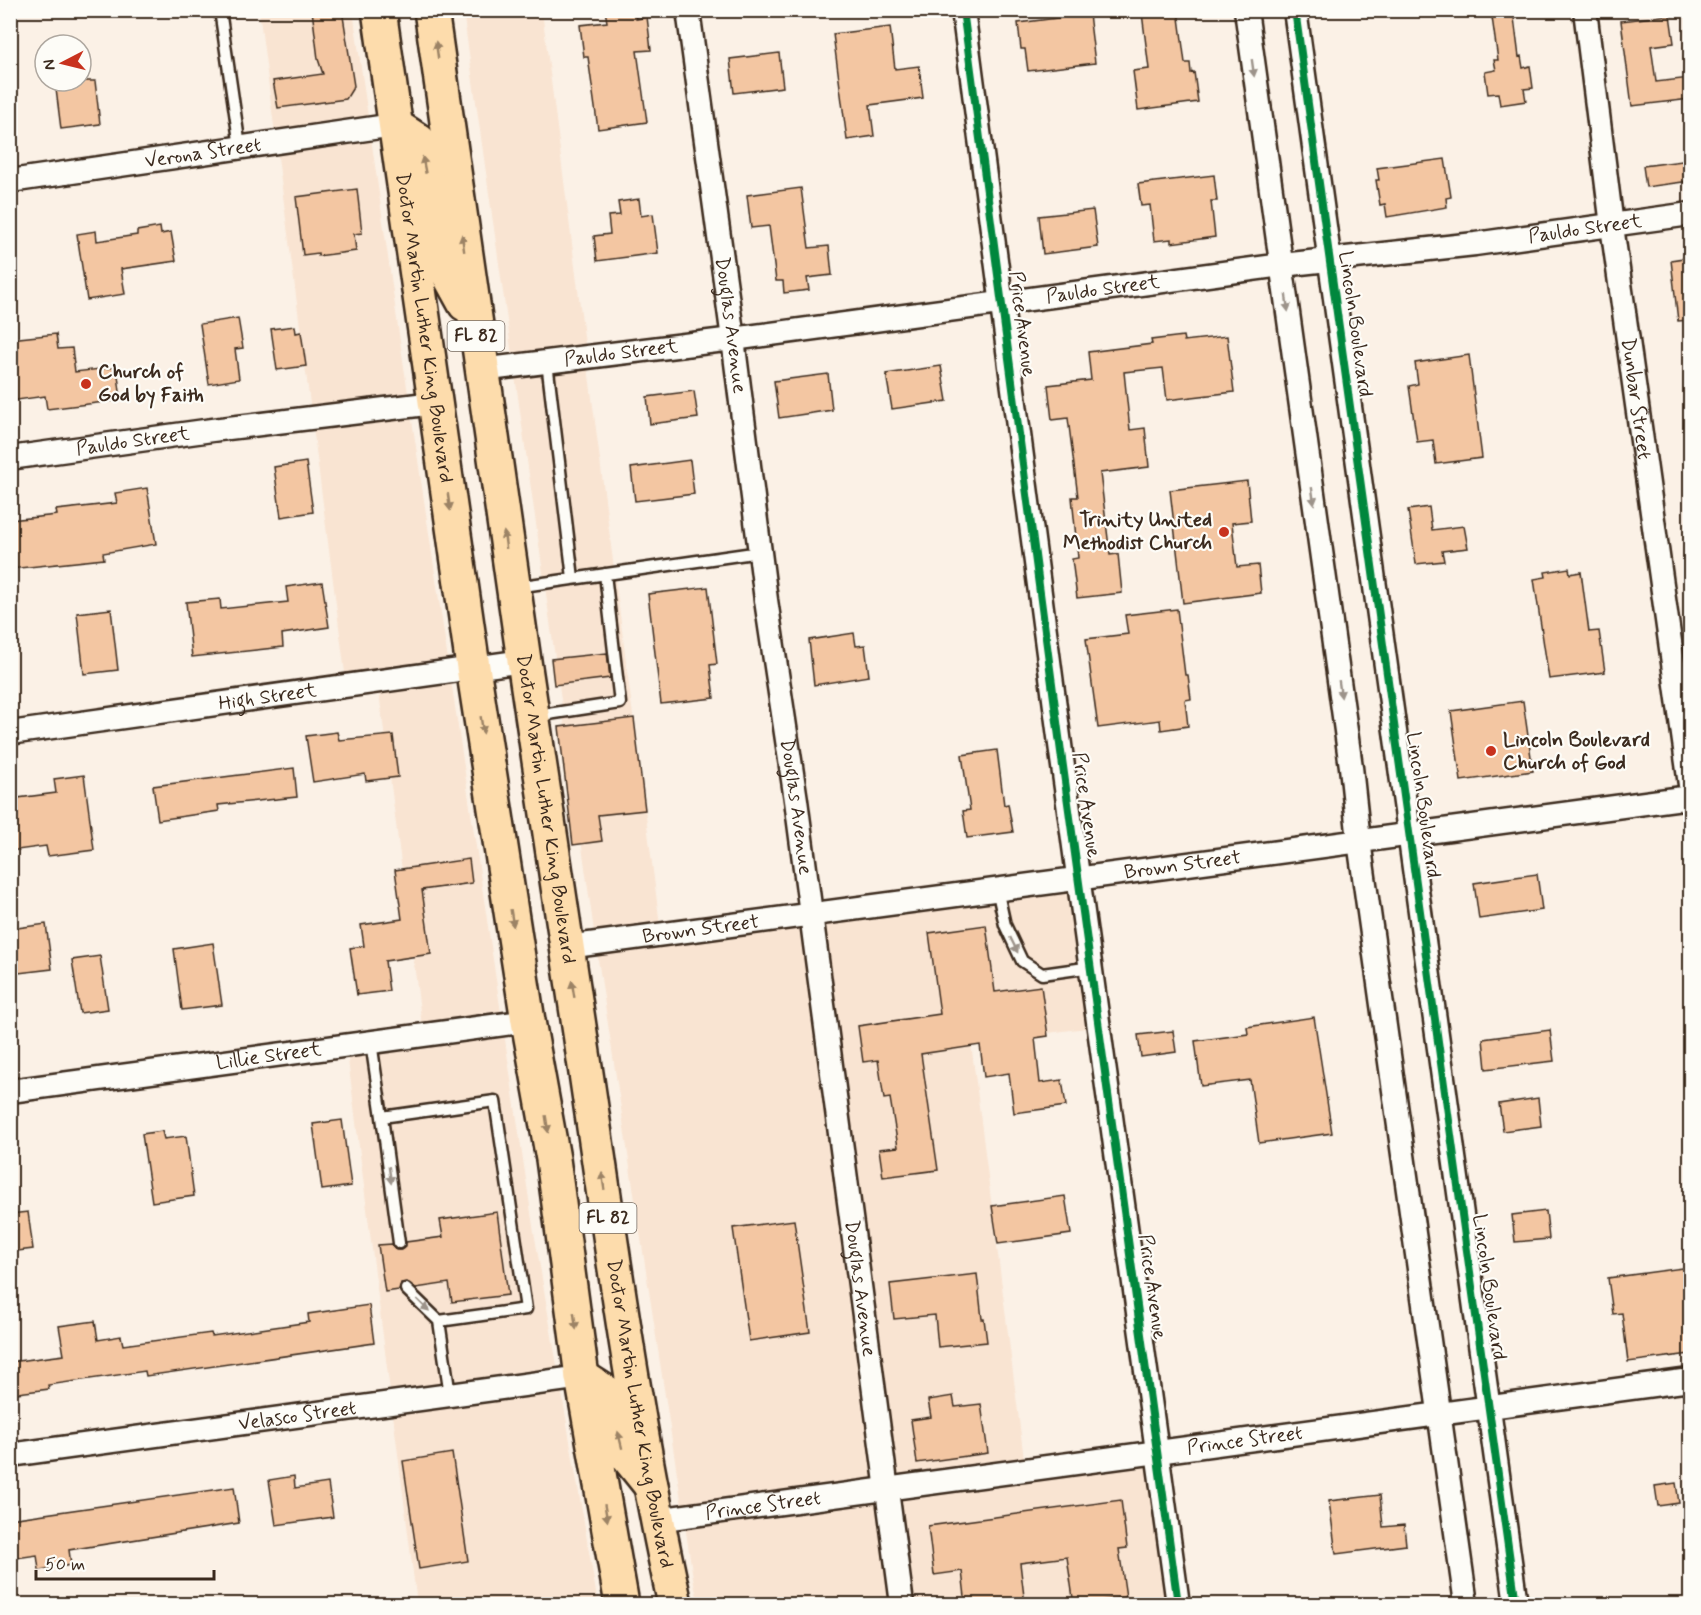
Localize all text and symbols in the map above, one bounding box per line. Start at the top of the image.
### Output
north arrow [33,33,93,93]
one-way arrow [432,41,441,60]
text: N [39,58,61,71]
one-way arrow [1249,59,1258,78]
street label: Verona Street [143,131,263,175]
one-way arrow [419,156,428,175]
street label: Doctor Martin Luther King Boulevard [389,171,460,485]
street label: Pauldo Street [1526,207,1644,250]
one-way arrow [459,234,468,253]
street label: Lincoln Boulevard [1331,249,1379,399]
street label: Douglas Avenue [708,255,753,395]
street label: Pauldo Street [1044,268,1161,310]
street label: Price Avenue [1002,270,1042,378]
one-way arrow [1282,294,1291,313]
road number: FL 82 [448,321,504,351]
street label: Pauldo Street [563,332,680,373]
street label: Dunbar Street [1614,336,1658,461]
place label: Church of God by Faith [98,359,204,409]
marker: Church of God by Faith [79,377,93,391]
street label: Pauldo Street [74,420,192,462]
one-way arrow [1308,487,1317,506]
one-way arrow [444,493,453,512]
place label: Trinity United Methodist Church [1063,507,1212,557]
marker: Trinity United Methodist Church [1217,525,1231,539]
one-way arrow [501,531,510,550]
street label: Doctor Martin Luther King Boulevard [510,652,583,966]
street label: High Street [217,677,318,717]
one-way arrow [1335,680,1345,699]
one-way arrow [478,716,487,735]
place label: Lincoln Boulevard Church of God [1503,727,1650,777]
street label: Lincoln Boulevard [1399,730,1447,880]
street label: Douglas Avenue [773,737,819,877]
marker: Lincoln Boulevard Church of God [1484,744,1498,758]
street label: Price Avenue [1065,750,1107,860]
street label: Brown Street [1123,844,1243,886]
one-way arrow [507,908,516,927]
street label: Brown Street [641,908,761,950]
one-way arrow [1009,936,1018,953]
one-way arrow [569,979,578,998]
street label: Lillie Street [214,1036,323,1077]
one-way arrow [543,1115,552,1134]
one-way arrow [385,1166,394,1185]
one-way arrow [598,1172,607,1191]
road number: FL 82 [580,1203,636,1233]
street label: Lincoln Boulevard [1465,1212,1513,1362]
street label: Douglas Avenue [838,1219,883,1358]
street label: Price Avenue [1131,1232,1173,1342]
street label: Doctor Martin Luther King Boulevard [600,1257,680,1570]
one-way arrow [415,1298,430,1312]
one-way arrow [570,1312,579,1331]
street label: Velasco Street [237,1394,358,1437]
street label: Prince Street [1185,1419,1304,1461]
one-way arrow [614,1431,624,1449]
street label: Prince Street [704,1484,822,1527]
one-way arrow [602,1504,611,1523]
scale bar [36,1543,214,1581]
text: 50 m [45,1553,85,1577]

